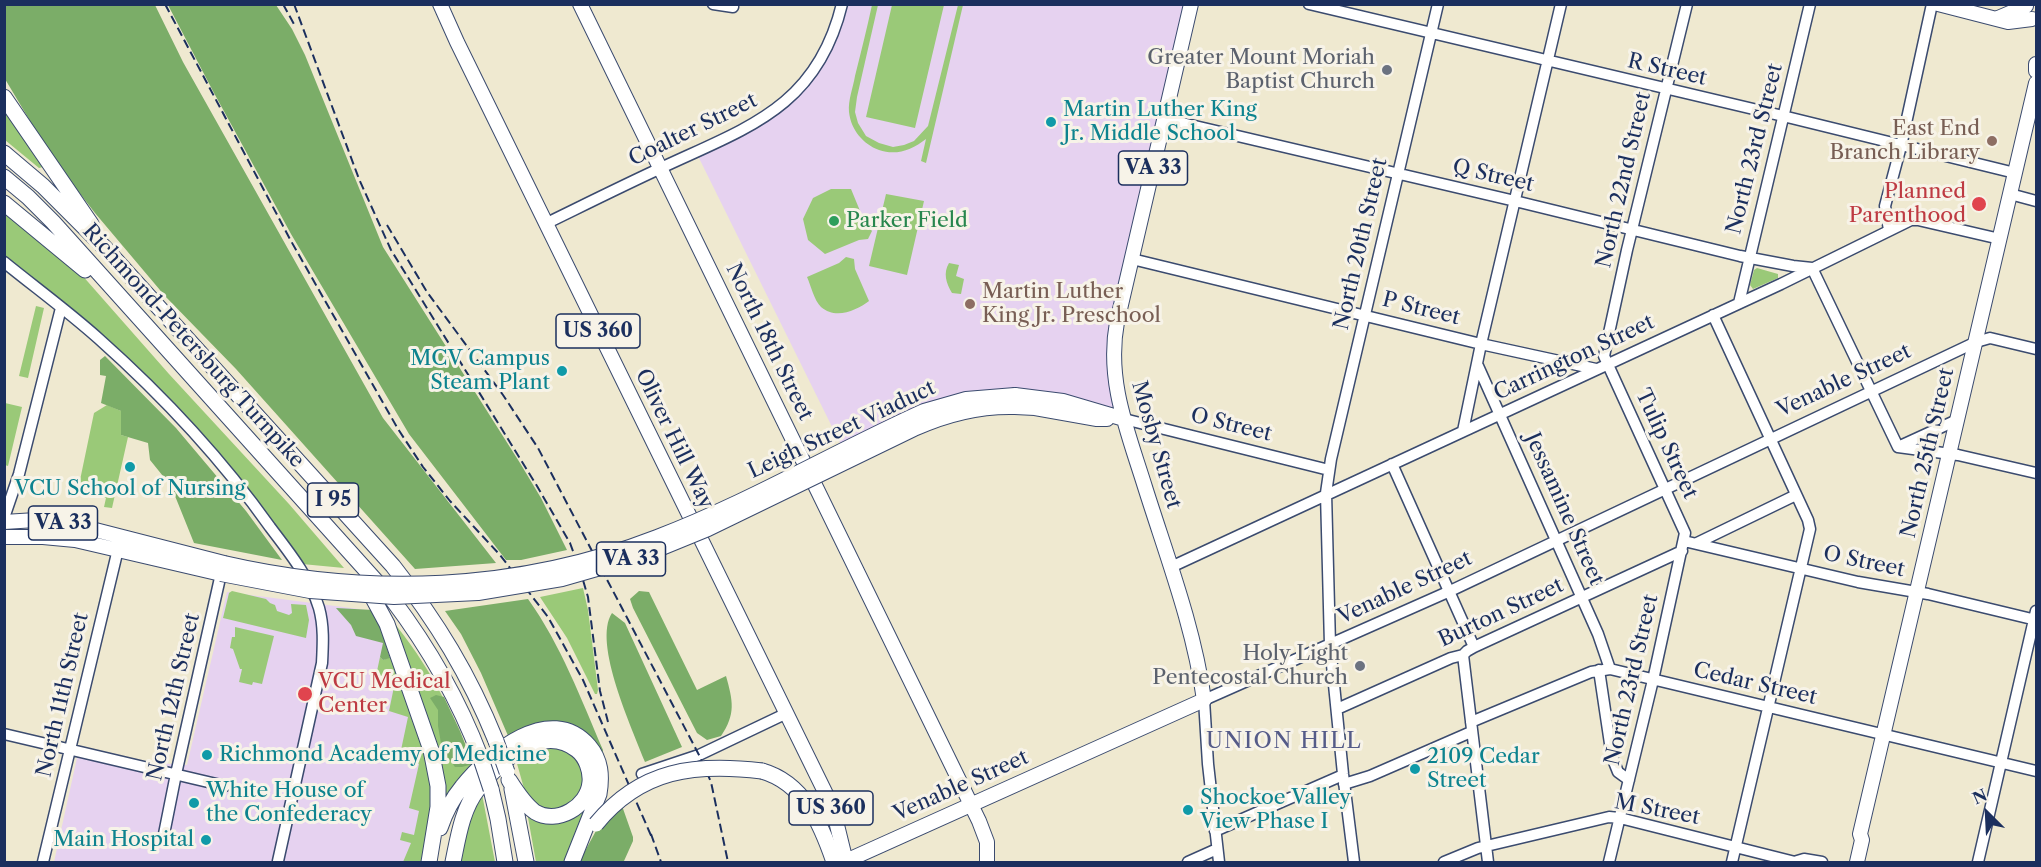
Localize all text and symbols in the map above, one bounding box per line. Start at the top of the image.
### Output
place label: Greater Mount Moriah Baptist Church [1147,45,1375,95]
street label: R Street [1625,49,1709,91]
street label: North 23rd Street [1722,61,1788,237]
marker: Greater Mount Moriah Baptist Church [1380,63,1394,77]
street label: Coalter Street [625,88,761,172]
street label: North 22nd Street [1591,90,1657,270]
place label: Martin Luther King Jr. Middle School [1063,97,1257,147]
marker: Martin Luther King Jr. Middle School [1044,115,1058,129]
place label: East End Branch Library [1829,116,1980,166]
marker: East End Branch Library [1985,134,1999,148]
road number: VA 33 [1118,151,1188,185]
street label: Q Street [1450,154,1536,198]
street label: North 20th Street [1329,156,1393,332]
place label: Planned Parenthood [1849,179,1966,229]
marker: Planned Parenthood [1970,195,1988,213]
place label: Parker Field [846,208,968,234]
marker: Parker Field [827,214,841,228]
street label: Richmond-Petersburg Turnpike [77,219,309,473]
street label: North 18th Street [720,259,818,425]
place label: Martin Luther King Jr. Preschool [982,279,1161,329]
street label: P Street [1380,287,1462,331]
marker: Martin Luther King Jr. Preschool [963,297,977,311]
street label: Carrington Street [1490,310,1658,406]
road number: US 360 [556,314,640,348]
street label: Venable Street [1773,339,1915,423]
place label: MCV Campus Steam Plant [410,346,550,396]
marker: MCV Campus Steam Plant [555,364,569,378]
street label: Oliver Hill Way [629,365,719,513]
street label: North 25th Street [1896,365,1960,541]
street label: Leigh Street Viaduct [744,376,940,484]
street label: Mosby Street [1126,378,1186,512]
street label: Tulip Street [1630,385,1702,503]
street label: O Street [1188,403,1274,447]
street label: Jessamine Street [1519,429,1609,589]
marker: VCU School of Nursing [123,460,137,474]
place label: VCU School of Nursing [14,476,246,502]
road number: I 95 [308,483,358,517]
road number: VA 33 [28,506,98,540]
street label: O Street [1821,541,1907,583]
road number: VA 33 [596,542,666,576]
street label: Venable Street [1334,546,1476,630]
street label: Burton Street [1434,573,1568,653]
street label: North 23rd Street [1600,592,1664,768]
street label: North 11th Street [32,610,94,780]
street label: North 12th Street [142,611,206,783]
place label: Holy Light Pentecostal Church [1152,641,1348,691]
street label: Cedar Street [1691,658,1819,710]
marker: Holy Light Pentecostal Church [1353,659,1367,673]
place label: VCU Medical Center [318,669,451,719]
marker: VCU Medical Center [296,685,314,703]
district label: UNION HILL [1206,729,1362,755]
place label: Richmond Academy of Medicine [219,742,547,768]
place label: 2109 Cedar Street [1427,744,1540,794]
street label: Venable Street [890,745,1032,827]
marker: Richmond Academy of Medicine [200,748,214,762]
marker: 2109 Cedar Street [1408,762,1422,776]
place label: White House of the Confederacy [206,778,372,828]
north arrow [1957,783,2017,843]
place label: Shockoe Valley View Phase I [1200,785,1351,835]
text: N [1969,785,1990,809]
street label: M Street [1612,789,1702,831]
road number: US 360 [789,791,873,825]
marker: White House of the Confederacy [187,796,201,810]
marker: Shockoe Valley View Phase I [1181,803,1195,817]
place label: Main Hospital [53,827,194,853]
marker: Main Hospital [199,833,213,847]

